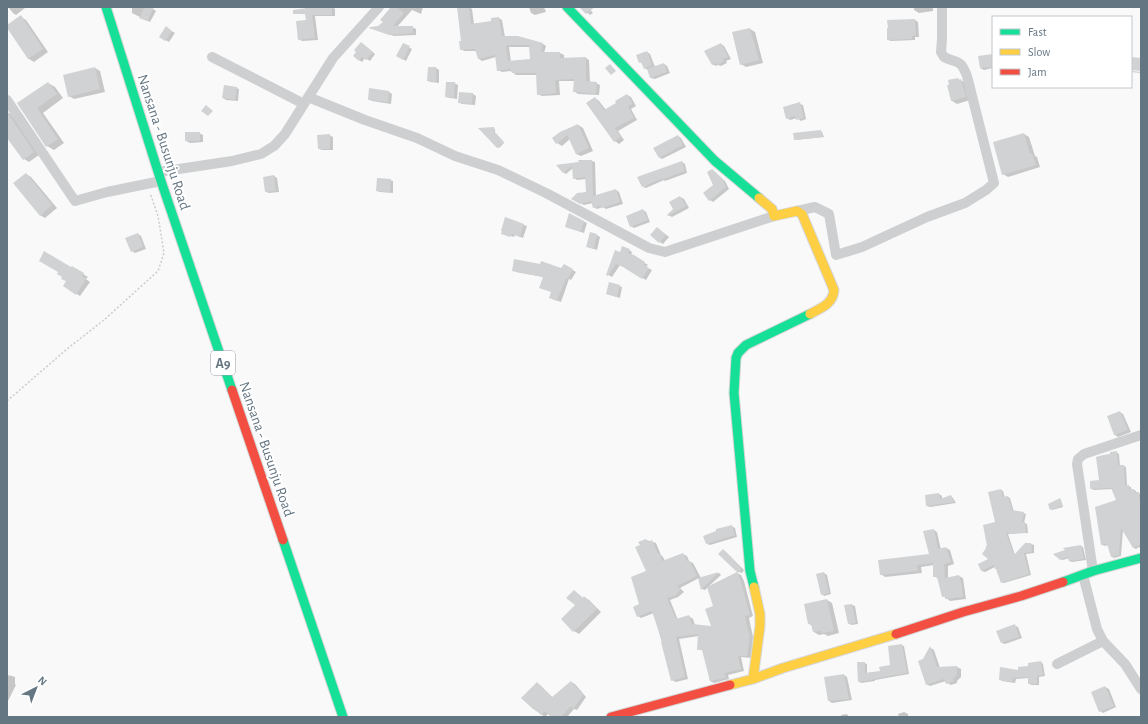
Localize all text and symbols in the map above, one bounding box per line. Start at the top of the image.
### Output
legend [992,16,1132,88]
text: Fast [1028,26,1047,38]
text: Slow [1028,46,1050,58]
text: Jam [1028,66,1047,78]
street label: Nansana - Busunju Road [135,73,193,212]
road number: A9 [211,351,235,375]
street label: Nansana - Busunju Road [236,380,297,519]
north arrow [16,668,56,708]
text: N [36,674,49,688]

